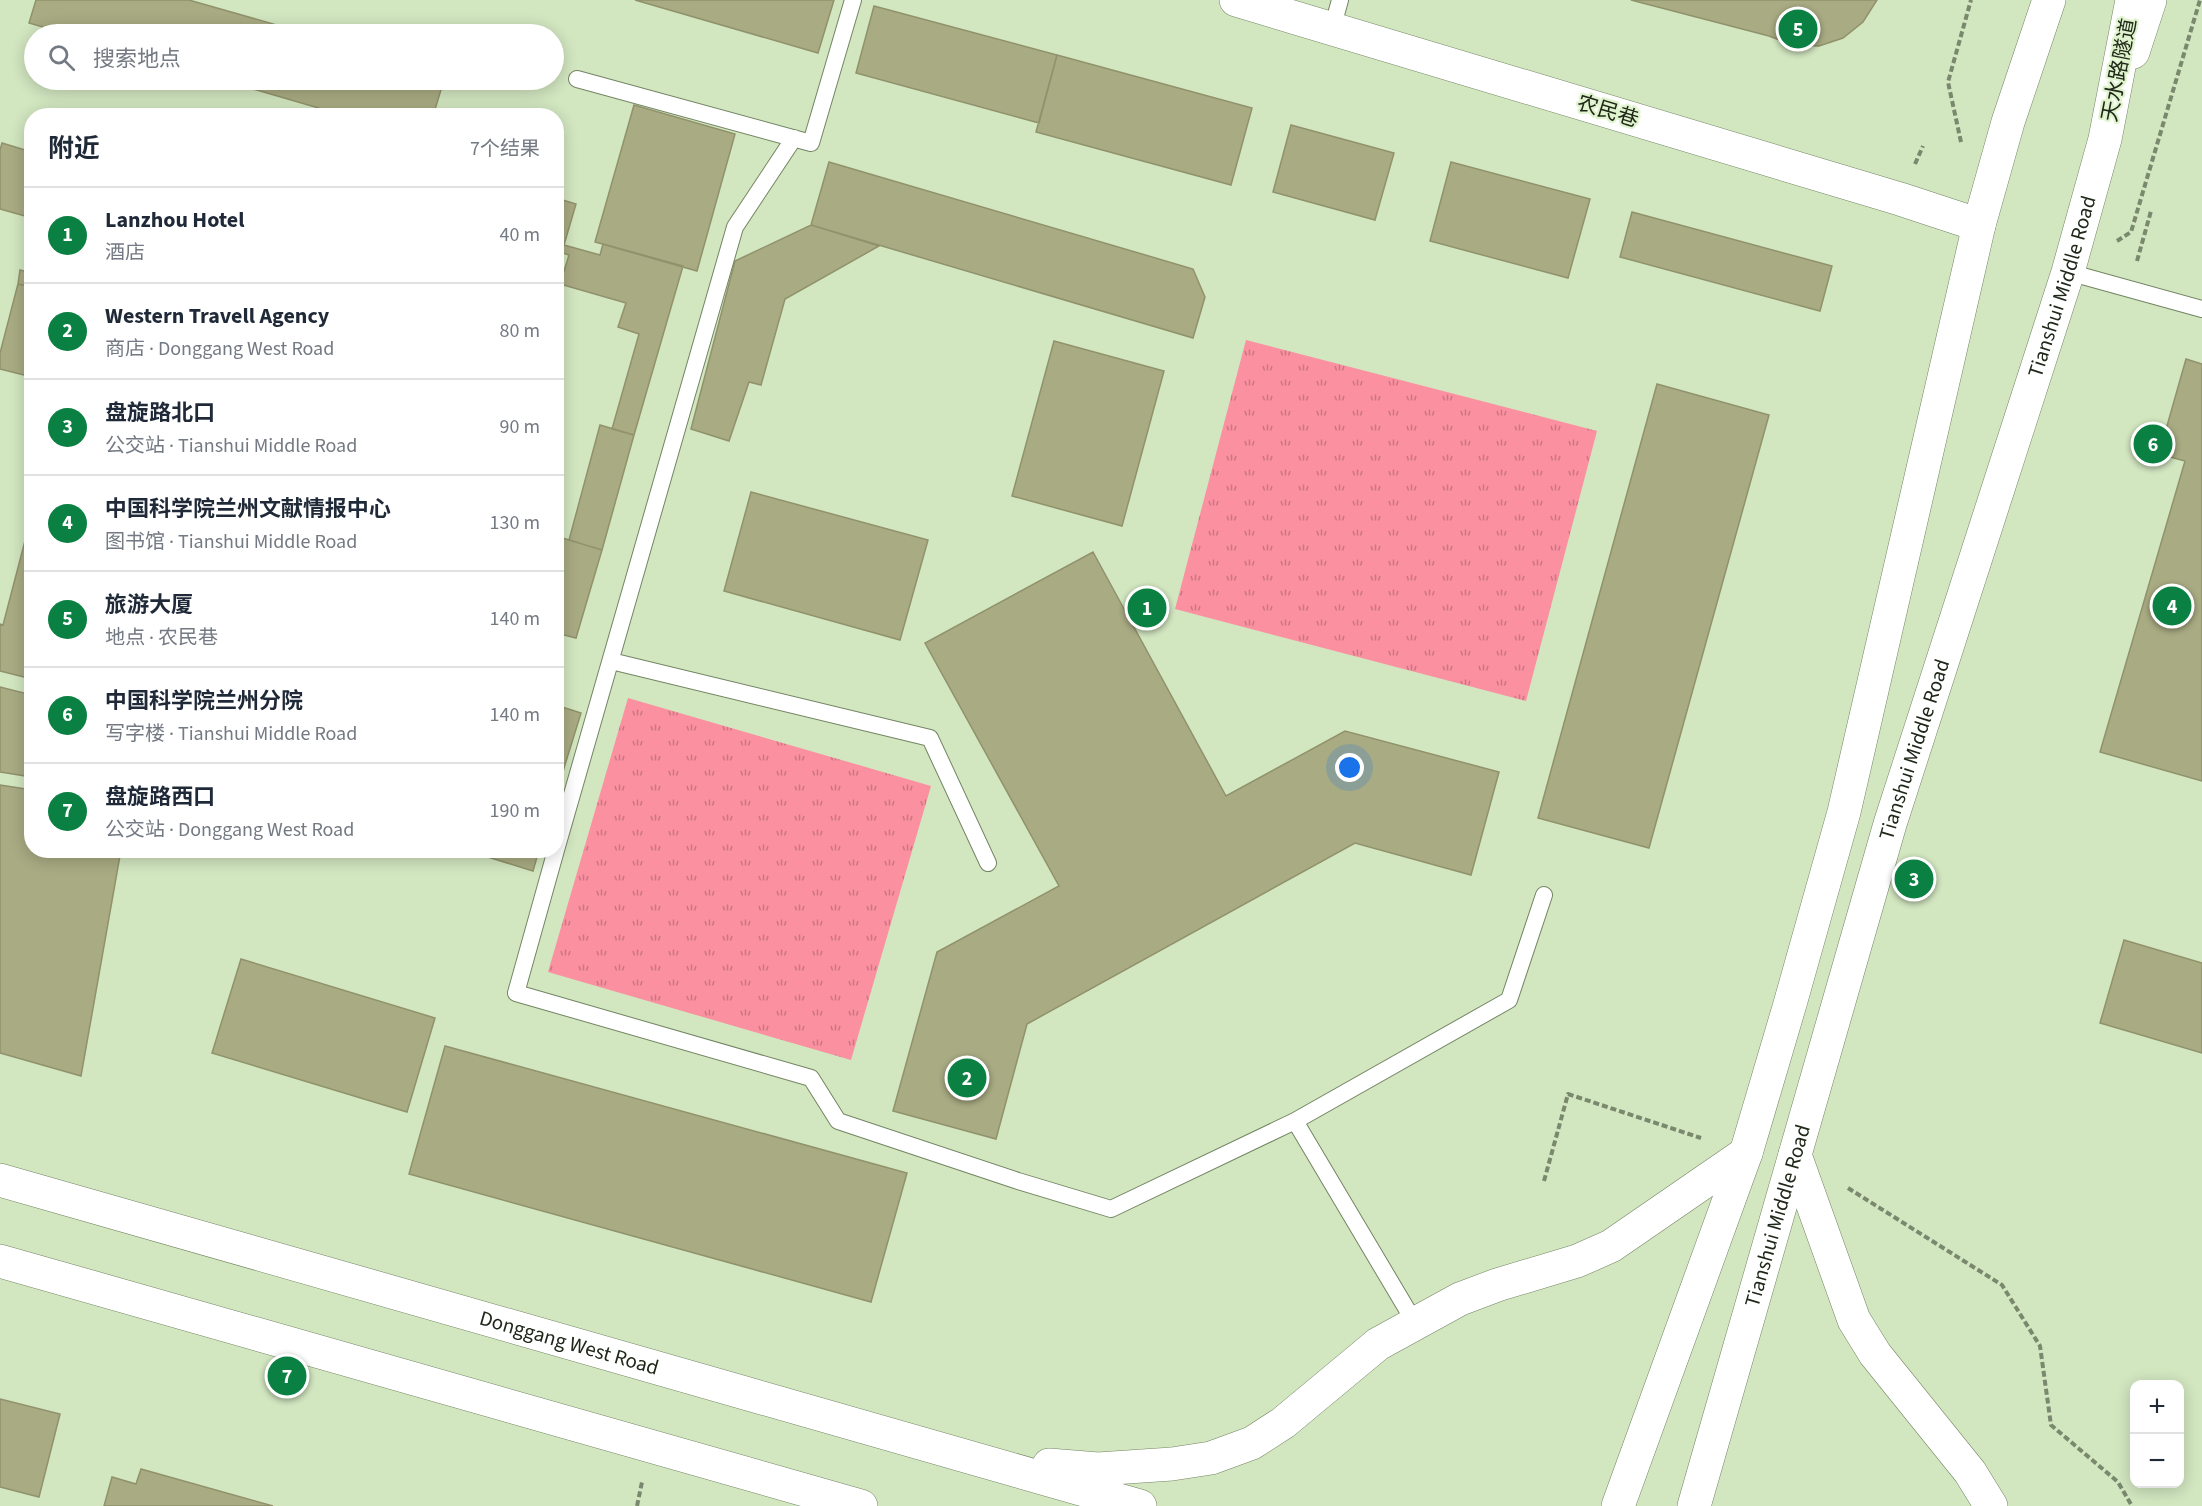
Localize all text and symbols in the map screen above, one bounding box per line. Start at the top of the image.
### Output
pin: 5 [1778,6,1818,51]
street label: 天水路隧道 [2094,16,2144,124]
search box [24,24,564,90]
icon: search [45,41,78,74]
text: 搜索地点 [93,43,181,75]
street label: 农民巷 [1573,87,1643,135]
text: 附近 [48,130,100,167]
text: 7个结果 [470,135,540,163]
street label: Tianshui Middle Road [2020,192,2104,381]
text: Lanzhou Hotel [105,204,245,236]
text: 1 [62,221,73,249]
text: 40 m [500,221,540,249]
text: 酒店 [105,239,145,267]
text: Western Travell Agency [105,300,329,332]
text: 2 [62,317,73,345]
text: 80 m [500,317,540,345]
text: 商店 · Donggang West Road [105,335,334,363]
text: 盘旋路北口 [105,397,215,429]
text: 3 [62,413,73,441]
text: 90 m [500,413,540,441]
pin: 6 [2134,422,2172,466]
text: 公交站 · Tianshui Middle Road [105,432,357,460]
text: 中国科学院兰州文献情报中心 [105,493,391,525]
text: 4 [62,509,73,537]
text: 130 m [490,509,540,537]
text: 图书馆 · Tianshui Middle Road [105,528,357,556]
pin: 4 [2152,584,2192,628]
pin: 1 [1128,586,1166,630]
text: 旅游大厦 [105,589,193,621]
text: 5 [62,605,73,633]
text: 140 m [490,605,540,633]
text: 地点 · 农民巷 [105,624,218,652]
street label: Tianshui Middle Road [1871,655,1957,843]
text: 中国科学院兰州分院 [105,685,303,717]
text: 6 [62,701,73,729]
text: 140 m [490,701,540,729]
text: 写字楼 · Tianshui Middle Road [105,720,357,748]
your location [1335,753,1364,782]
text: 盘旋路西口 [105,781,215,813]
text: 7 [62,797,73,825]
text: 190 m [490,797,540,825]
text: 公交站 · Donggang West Road [105,816,354,844]
pin: 3 [1894,856,1934,902]
pin: 2 [948,1056,986,1100]
street label: Tianshui Middle Road [1737,1121,1818,1310]
street label: Donggang West Road [476,1303,662,1383]
pin: 7 [268,1354,306,1398]
map controls [2130,1380,2184,1488]
button: + [2130,1380,2184,1434]
button: − [2130,1434,2184,1488]

